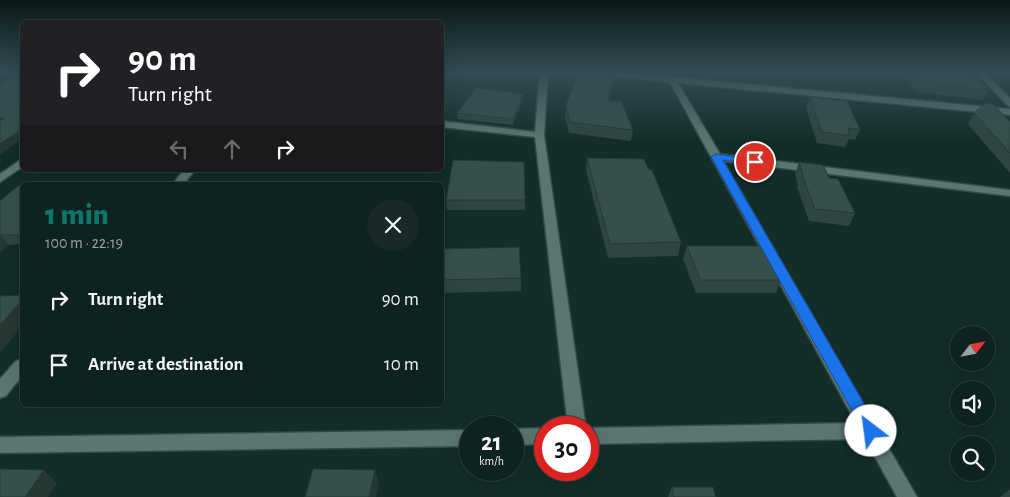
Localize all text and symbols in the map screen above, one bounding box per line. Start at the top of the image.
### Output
icon: right [45,40,110,105]
text: 90 m [128,42,197,77]
text: Turn right [128,83,212,105]
icon: left [165,135,193,163]
icon: ahead [218,135,246,163]
icon: right [271,135,299,163]
pin [734,141,776,183]
icon: arrive [741,148,769,176]
button: close [367,199,419,251]
text: 1 min [45,200,109,230]
text: 100 m · 22:19 [45,235,123,251]
icon: right [45,286,73,314]
text: Turn right [88,290,163,309]
text: 90 m [382,290,419,309]
north arrow [950,326,995,371]
map controls [950,326,995,481]
icon: arrive [45,351,73,379]
text: Arrive at destination [88,355,244,374]
text: 10 m [384,355,419,374]
button: sound [950,381,995,426]
position arrow [844,404,896,456]
speed limit sign: 30 [534,416,599,481]
text: 21 [481,430,502,455]
button: search [950,436,995,481]
text: km/h [479,455,504,467]

